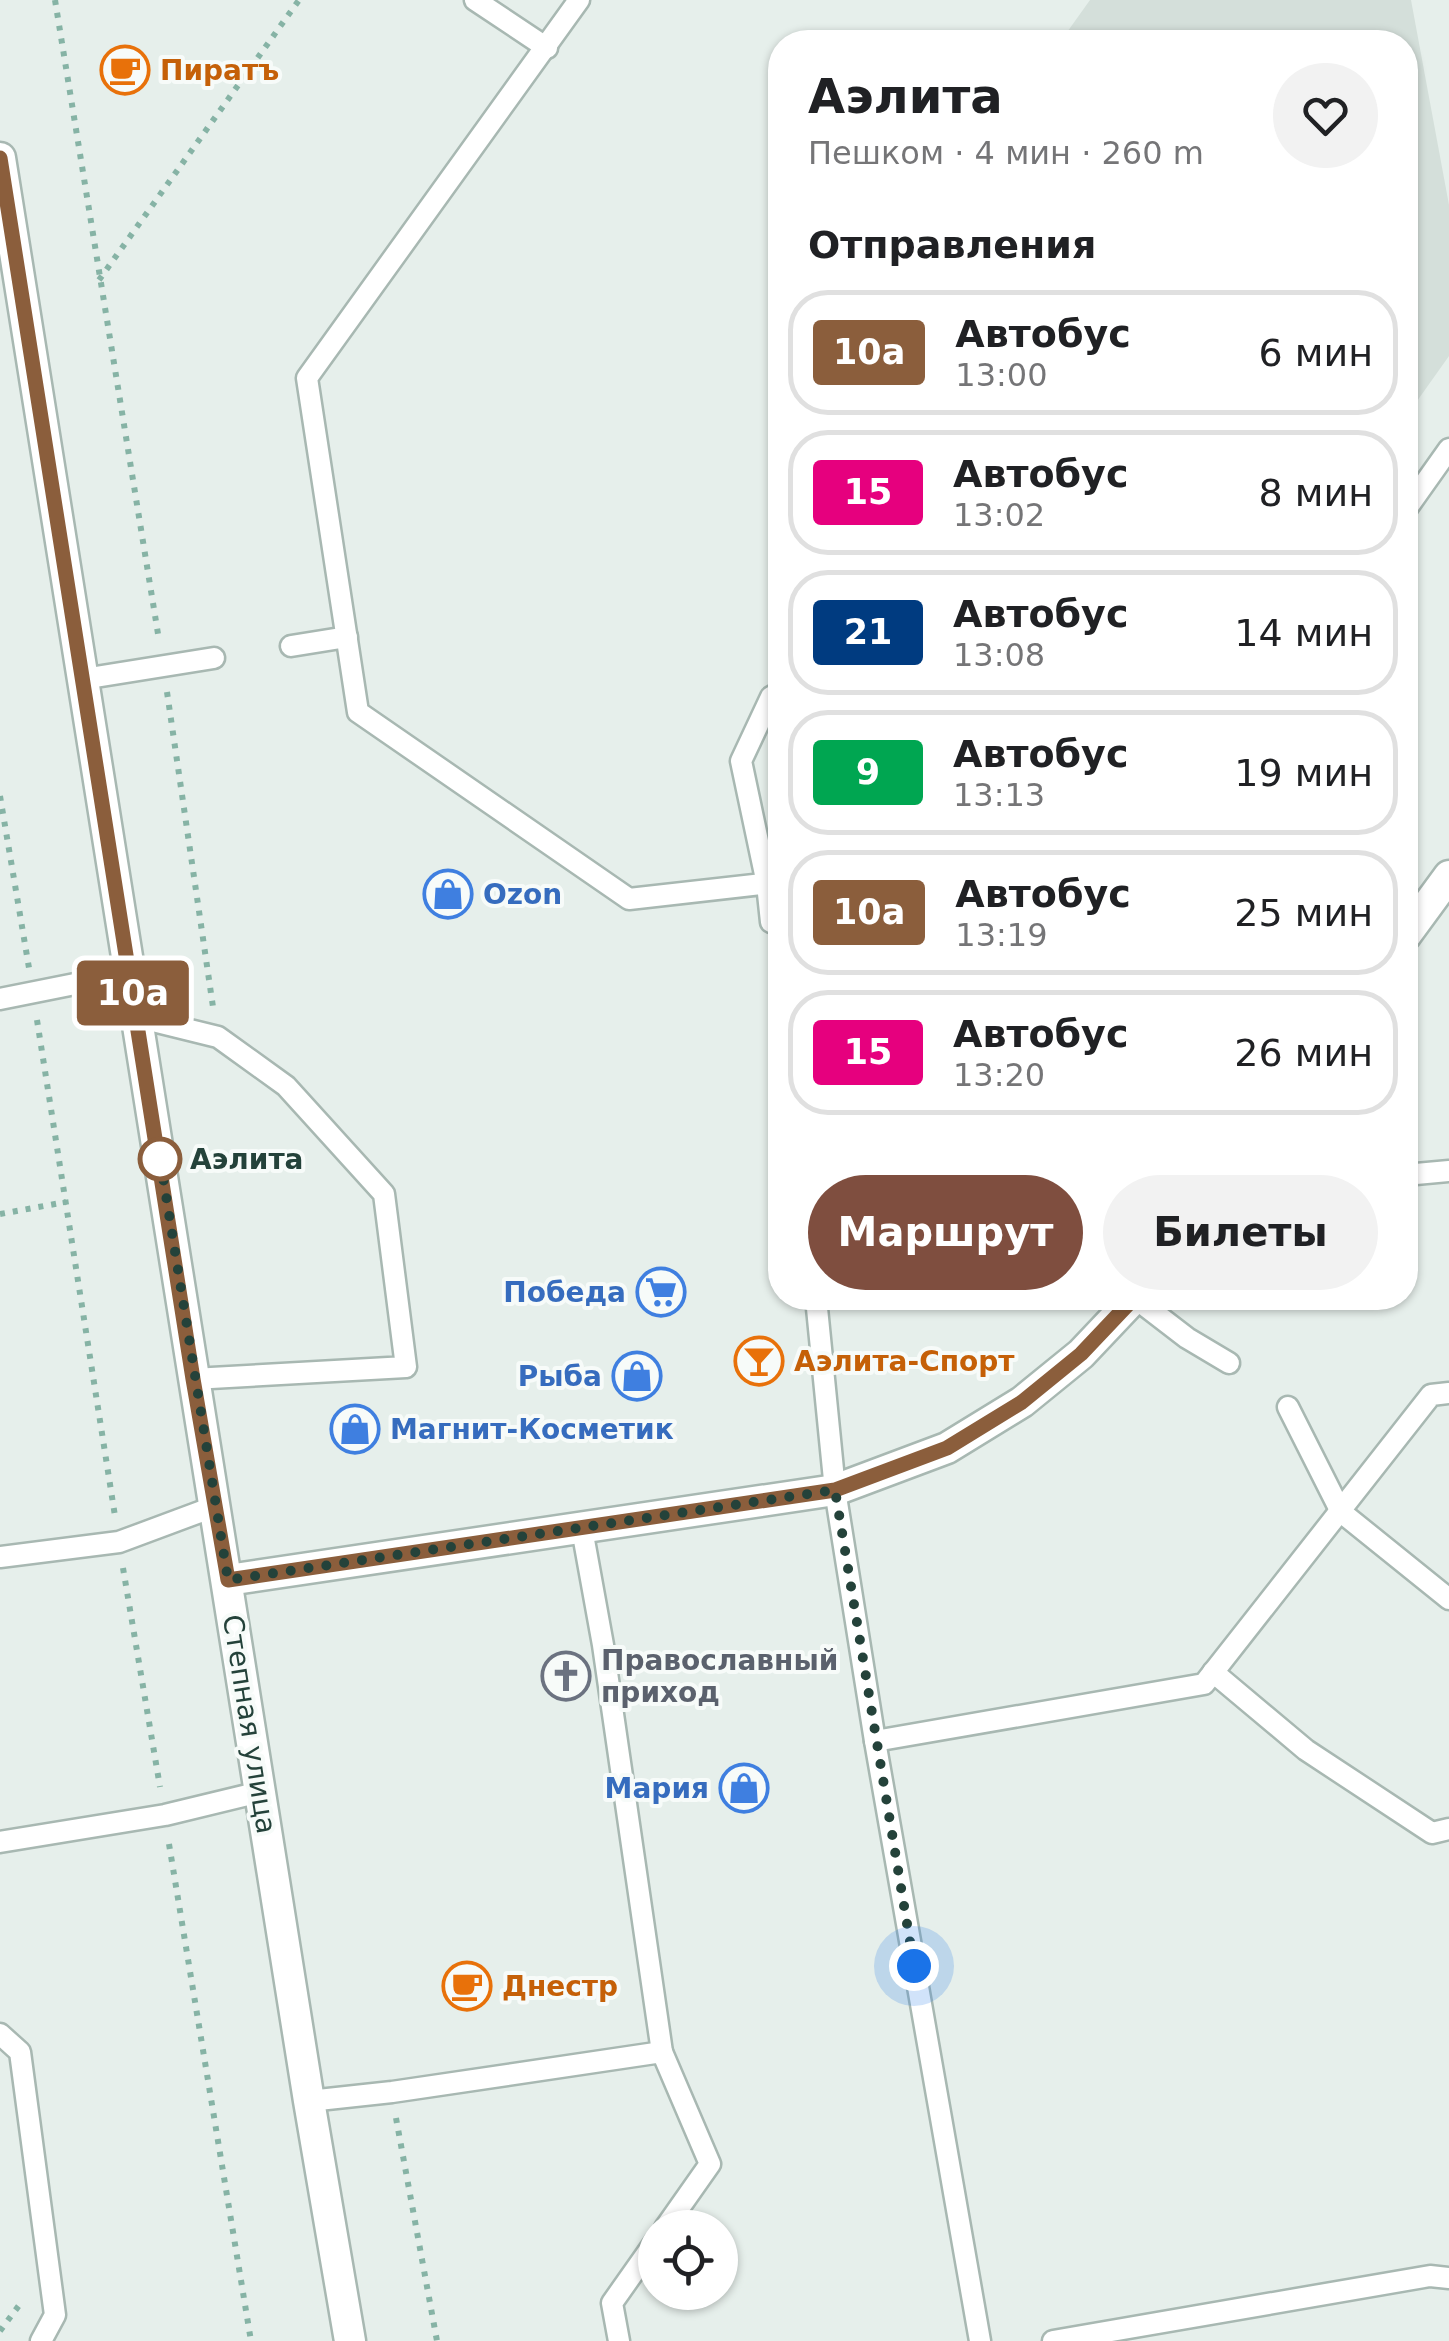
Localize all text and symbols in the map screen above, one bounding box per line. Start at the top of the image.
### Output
cafe icon: Пиратъ [99,44,151,96]
place label: Пиратъ [160,54,279,87]
button: heart [1273,63,1378,168]
text: Аэлита [808,68,1003,124]
text: Пешком · 4 мин · 260 m [808,134,1204,172]
text: Отправления [808,223,1096,267]
text: Автобус [955,312,1131,356]
text: 6 мин [1259,331,1373,375]
text: 10а [833,332,905,372]
text: 13:00 [955,356,1048,394]
text: Автобус [953,452,1128,496]
text: 8 мин [1259,471,1373,515]
text: 15 [844,472,892,512]
text: 13:02 [953,496,1045,534]
text: Автобус [953,592,1128,636]
text: 14 мин [1234,611,1373,655]
text: 21 [844,612,892,652]
text: 13:08 [953,636,1045,674]
text: Автобус [953,732,1128,776]
text: 19 мин [1234,751,1373,795]
text: 9 [856,752,880,792]
text: 13:13 [953,776,1045,814]
shop icon: Ozon [422,868,474,920]
text: Автобус [955,872,1131,916]
place label: Ozon [483,878,562,911]
text: 25 мин [1234,891,1373,935]
text: 10а [833,892,905,932]
text: 13:19 [955,916,1048,954]
line badge: 10а [76,960,190,1026]
text: 10а [97,973,169,1013]
text: Автобус [953,1012,1128,1056]
text: 26 мин [1234,1031,1373,1075]
text: 15 [844,1032,892,1072]
text: 13:20 [953,1056,1045,1094]
marker: Аэлита [139,1138,181,1180]
place label: Аэлита [190,1143,304,1176]
button: Маршрут [808,1175,1083,1290]
button: Билеты [1103,1175,1378,1290]
supermarket icon: Победа [635,1266,687,1318]
place label: Победа [503,1276,626,1309]
bar icon: Аэлита-Спорт [733,1335,785,1387]
place label: Аэлита-Спорт [794,1345,1015,1378]
shop icon: Рыба [611,1350,663,1402]
place label: Рыба [518,1360,602,1393]
shop icon: Магнит-Косметик [329,1403,381,1455]
place label: Магнит-Косметик [390,1413,674,1446]
street label: Степная улица [216,1612,283,1836]
place label: Православный приход [601,1644,838,1709]
church icon: Православный приход [540,1650,592,1702]
shop icon: Мария [718,1762,770,1814]
place label: Мария [605,1772,709,1805]
your location [889,1941,939,1991]
cafe icon: Днестр [441,1960,493,2012]
place label: Днестр [502,1970,618,2003]
map controls [638,2210,738,2310]
button: locate [638,2210,738,2310]

